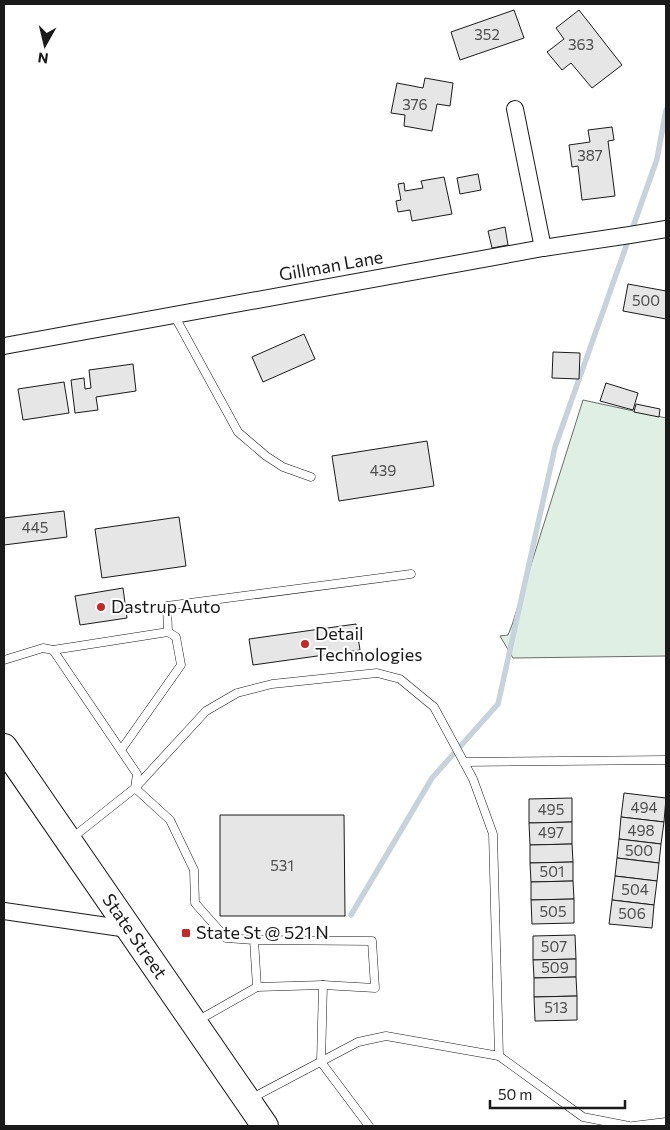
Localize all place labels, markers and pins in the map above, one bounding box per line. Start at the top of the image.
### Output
place label: Dastrup Auto [111,595,221,617]
marker: Dastrup Auto [95,601,107,613]
place label: Detail Technologies [315,622,422,665]
marker: Detail Technologies [299,638,311,650]
place label: State St @ 521 N [196,921,329,943]
marker: State St @ 521 N [180,927,192,939]

